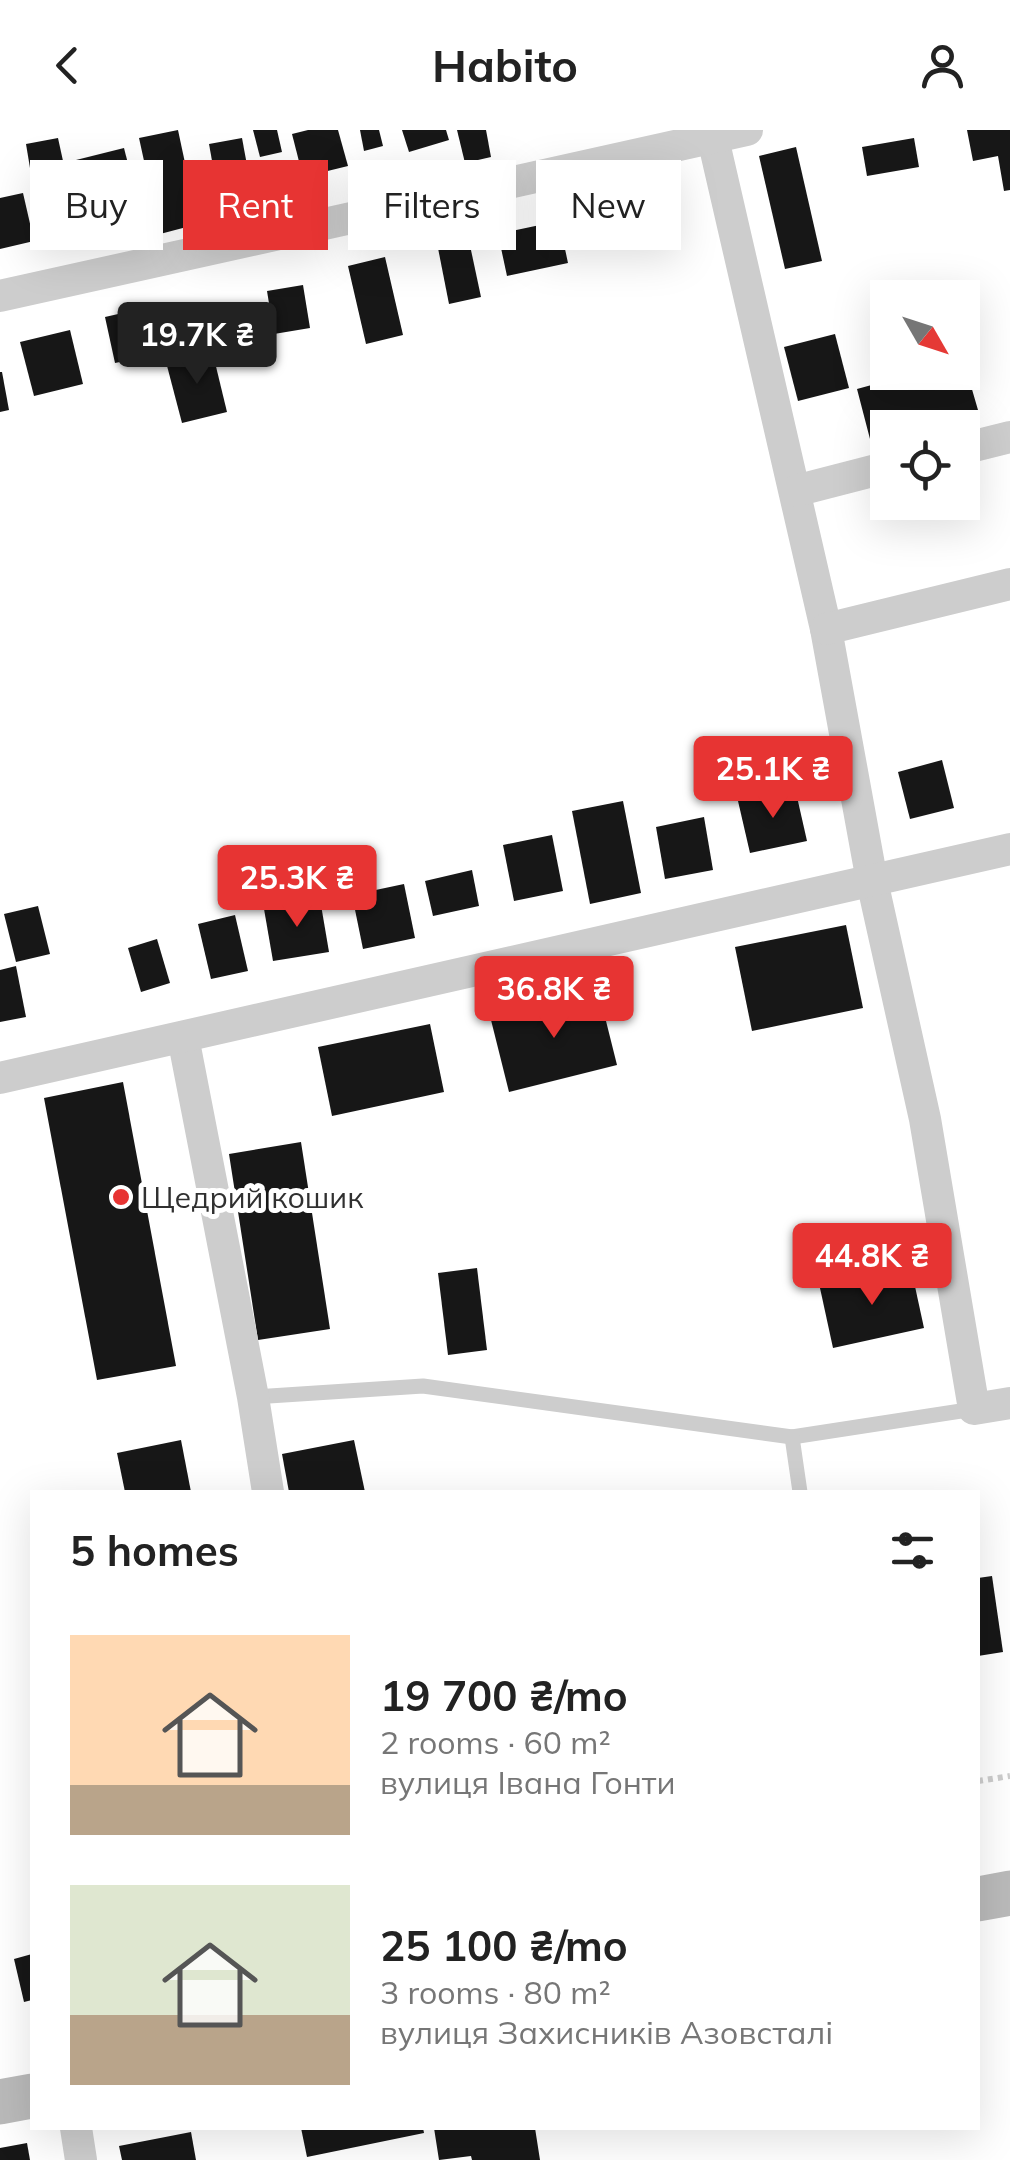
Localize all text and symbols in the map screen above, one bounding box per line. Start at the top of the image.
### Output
text: Habito [432,37,578,93]
icon: back [40,38,95,93]
icon: person [915,38,970,93]
chip: Buy [30,160,163,250]
chip: Rent [183,160,328,250]
chip: Filters [348,160,516,250]
chip: New [536,160,681,250]
north arrow [870,280,980,390]
map controls [870,280,980,520]
pin: 19.7K ₴ [105,302,289,387]
text: 19.7K ₴ [140,314,254,354]
button: locate [870,410,980,520]
pin: 25.1K ₴ [681,736,865,821]
text: 25.1K ₴ [716,748,830,788]
pin: 25.3K ₴ [205,845,389,930]
text: 25.3K ₴ [240,857,354,897]
pin: 36.8K ₴ [462,956,646,1041]
text: 36.8K ₴ [497,968,611,1008]
place label: Щедрий кошик [141,1178,364,1216]
marker: Щедрий кошик [110,1186,132,1208]
pin: 44.8K ₴ [780,1223,964,1308]
text: 44.8K ₴ [815,1235,929,1275]
icon: filters [885,1523,940,1578]
text: 5 homes [70,1524,239,1577]
text: 19 700 ₴/mo [380,1669,628,1722]
icon: home [150,1675,270,1795]
text: 2 rooms · 60 m² [380,1722,611,1762]
text: вулиця Івана Гонти [380,1762,675,1802]
text: 25 100 ₴/mo [380,1919,628,1972]
icon: home [150,1925,270,2045]
text: 3 rooms · 80 m² [380,1972,611,2012]
text: вулиця Захисників Азовсталі [380,2012,833,2052]

